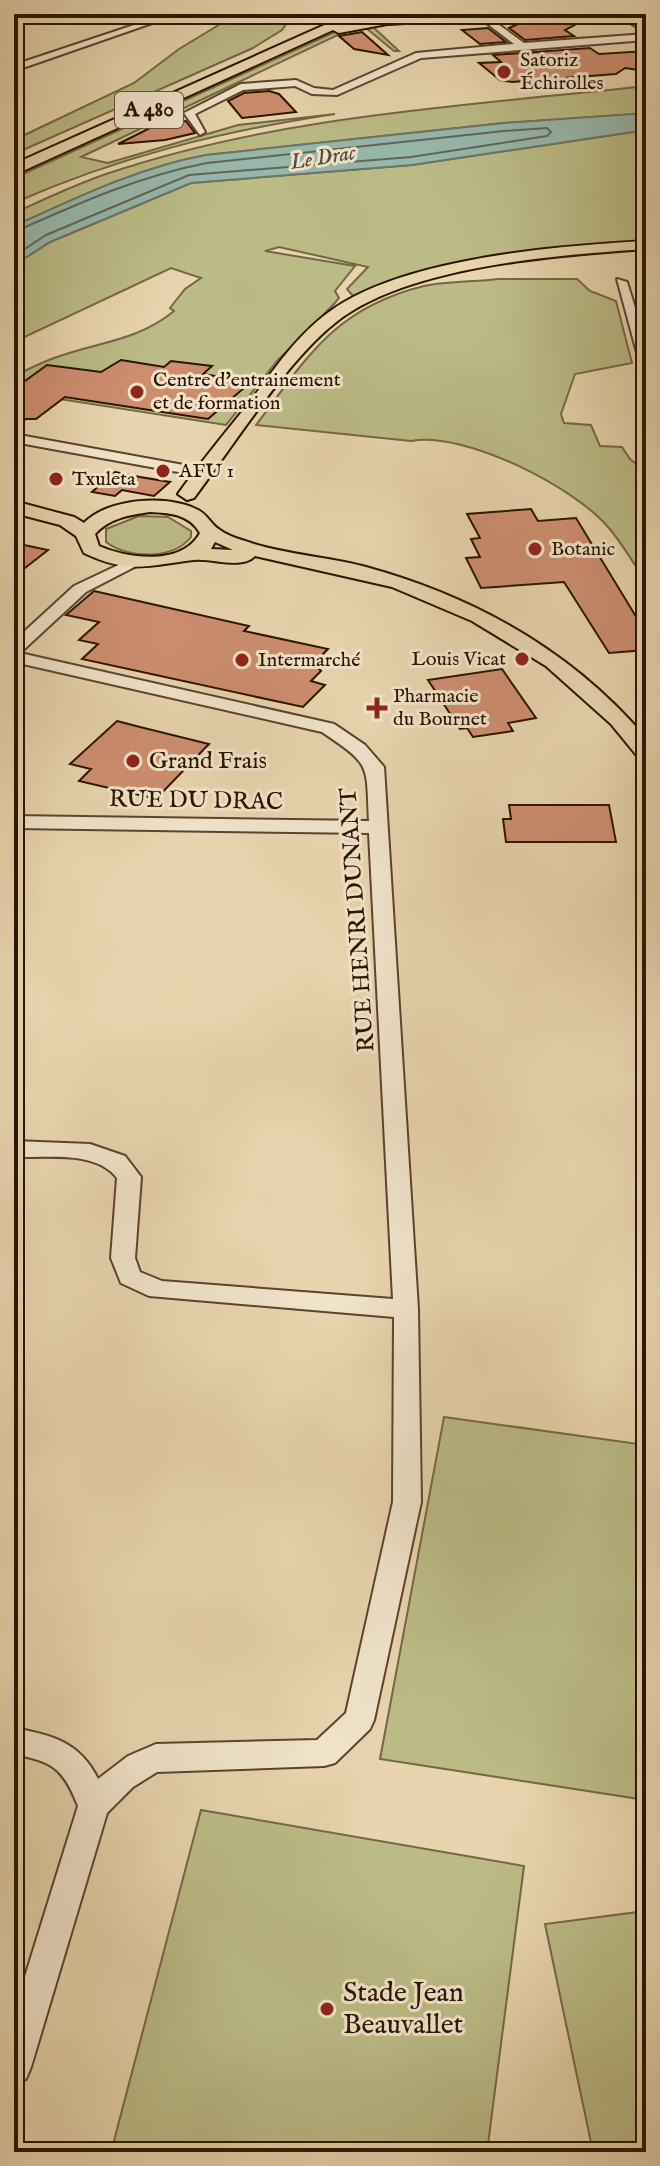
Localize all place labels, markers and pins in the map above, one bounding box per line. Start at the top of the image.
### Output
place label: Satoriz Échirolles [520,48,604,96]
marker: Satoriz Échirolles [495,63,513,81]
place label: Centre d'entrainement et de formation [153,368,341,416]
marker: Centre d'entrainement et de formation [128,383,146,401]
place label: AFU 1 [178,459,234,484]
marker: AFU 1 [154,462,172,480]
place label: Txuleta [72,467,136,492]
marker: Txuleta [47,470,65,488]
place label: Botanic [551,537,615,562]
marker: Botanic [526,540,544,558]
place label: Louis Vicat [411,647,506,672]
place label: Intermarché [258,648,360,673]
marker: Louis Vicat [513,650,531,668]
marker: Intermarché [233,651,251,669]
place label: Pharmacie du Bournet [393,684,487,732]
marker: Pharmacie du Bournet [368,699,386,717]
place label: Grand Frais [149,746,267,777]
marker: Grand Frais [124,752,142,770]
place label: Stade Jean Beauvallet [343,1976,464,2043]
marker: Stade Jean Beauvallet [318,2000,336,2018]

